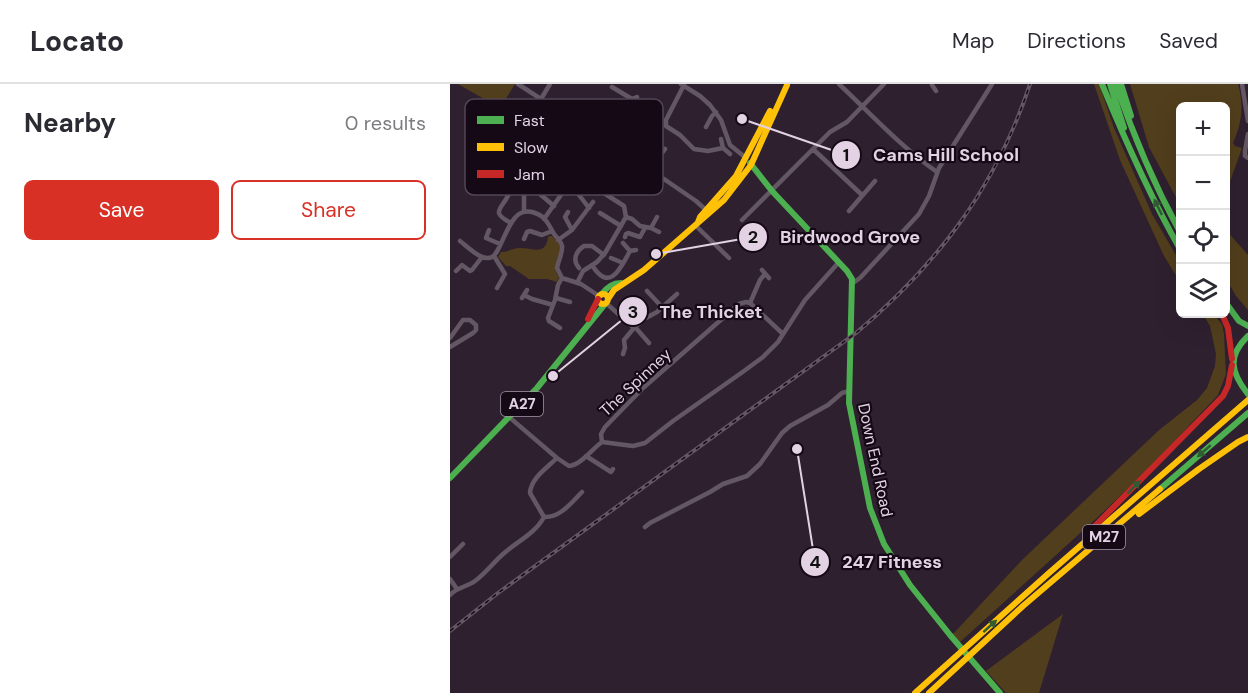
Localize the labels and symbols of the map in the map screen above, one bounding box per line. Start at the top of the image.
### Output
legend [465,99,663,195]
text: Fast [514,110,545,131]
text: Slow [514,137,548,158]
callout: Cams Hill School [831,137,1031,173]
text: 1 [843,143,849,167]
text: Cams Hill School [873,143,1019,167]
text: Jam [514,164,545,185]
one-way arrow [1153,199,1163,216]
callout: Birdwood Grove [738,219,932,255]
text: 2 [748,225,758,249]
text: Birdwood Grove [780,225,920,249]
callout: The Thicket [618,293,774,329]
text: 3 [628,300,638,324]
text: The Thicket [660,300,762,324]
street label: The Spinney [595,344,676,421]
road number: A27 [501,392,543,416]
street label: Down End Road [853,401,898,519]
one-way arrow [1196,445,1212,458]
one-way arrow [1127,480,1141,494]
road number: M27 [1083,525,1125,549]
callout: 247 Fitness [800,544,954,580]
text: 4 [809,550,821,574]
text: 247 Fitness [842,550,942,574]
one-way arrow [982,620,997,633]

